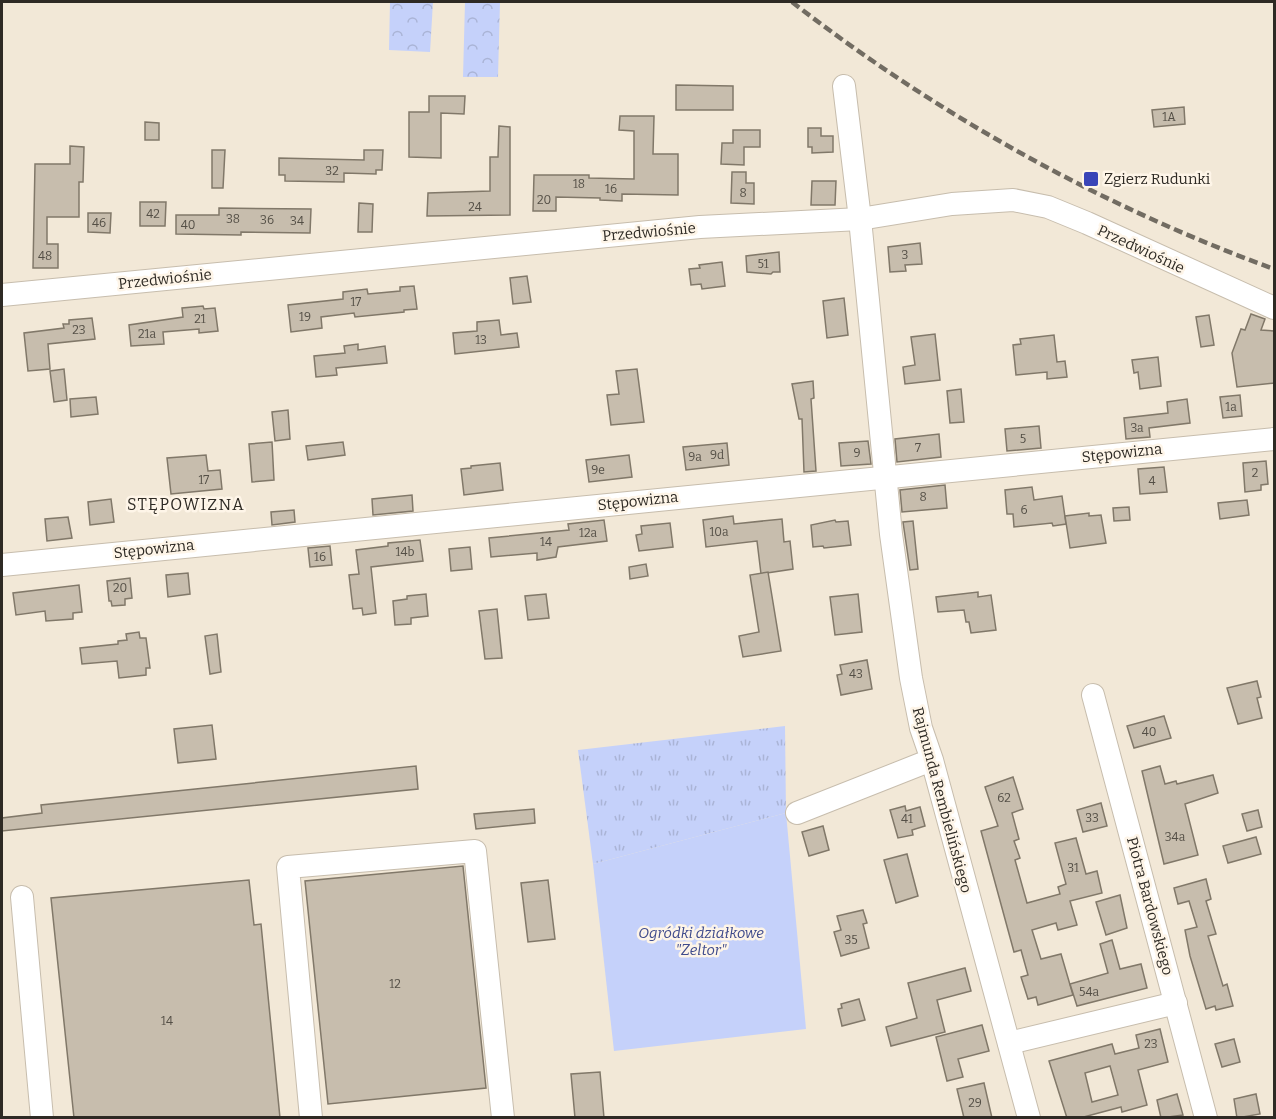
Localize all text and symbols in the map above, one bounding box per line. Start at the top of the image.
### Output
house number: 1A [1162,110,1176,124]
house number: 32 [325,164,339,178]
marker: Zgierz Rudunki [1082,170,1100,188]
place label: Zgierz Rudunki [1104,170,1211,188]
house number: 18 [573,177,585,191]
house number: 16 [605,182,617,196]
house number: 8 [739,186,747,200]
house number: 20 [537,193,551,207]
house number: 24 [468,200,482,214]
house number: 42 [146,207,160,221]
house number: 38 [226,212,240,226]
house number: 36 [260,213,274,227]
house number: 34 [290,214,304,228]
house number: 46 [92,216,106,230]
house number: 40 [181,218,195,232]
street label: Przedwiośnie [601,219,697,245]
street label: Przedwiośnie [1095,221,1187,277]
house number: 3 [902,248,909,262]
house number: 48 [38,249,52,263]
house number: 51 [757,257,769,271]
street label: Przedwiośnie [117,265,213,293]
house number: 17 [351,295,361,309]
house number: 19 [299,310,311,324]
house number: 21 [194,312,206,326]
house number: 23 [72,323,86,337]
house number: 21a [138,327,156,341]
house number: 13 [475,333,487,347]
house number: 1a [1225,400,1237,414]
house number: 3a [1130,421,1144,435]
house number: 5 [1020,432,1026,446]
street label: Stępowizna [1081,440,1163,466]
house number: 7 [915,441,921,455]
house number: 9 [853,446,861,460]
house number: 9d [710,448,724,462]
house number: 9a [688,450,702,464]
house number: 9e [591,463,605,477]
house number: 2 [1252,466,1258,480]
house number: 17 [199,473,209,487]
house number: 4 [1148,474,1156,488]
street label: Stępowizna [597,488,679,514]
house number: 8 [919,490,927,504]
district label: STĘPOWIZNA [127,495,245,514]
house number: 6 [1020,503,1028,517]
house number: 10a [709,525,729,539]
house number: 12a [579,526,597,540]
house number: 14 [540,535,552,549]
street label: Stępowizna [113,536,195,562]
house number: 14b [396,545,414,559]
house number: 16 [314,550,326,564]
house number: 20 [113,581,127,595]
house number: 43 [849,667,863,681]
street label: Rajmunda Rembielińskiego [909,705,975,895]
house number: 40 [1142,725,1156,739]
house number: 62 [997,791,1011,805]
house number: 33 [1085,811,1099,825]
house number: 41 [901,812,913,826]
house number: 34a [1165,830,1186,844]
street label: Piotra Bardowskiego [1123,835,1177,977]
house number: 31 [1067,861,1079,875]
park label: Ogródki działkowe "Zeltor" [638,924,764,959]
house number: 35 [844,933,858,947]
house number: 12 [389,977,401,991]
house number: 54a [1079,985,1099,999]
house number: 14 [161,1014,173,1028]
house number: 23 [1144,1037,1158,1051]
house number: 29 [968,1096,982,1110]

